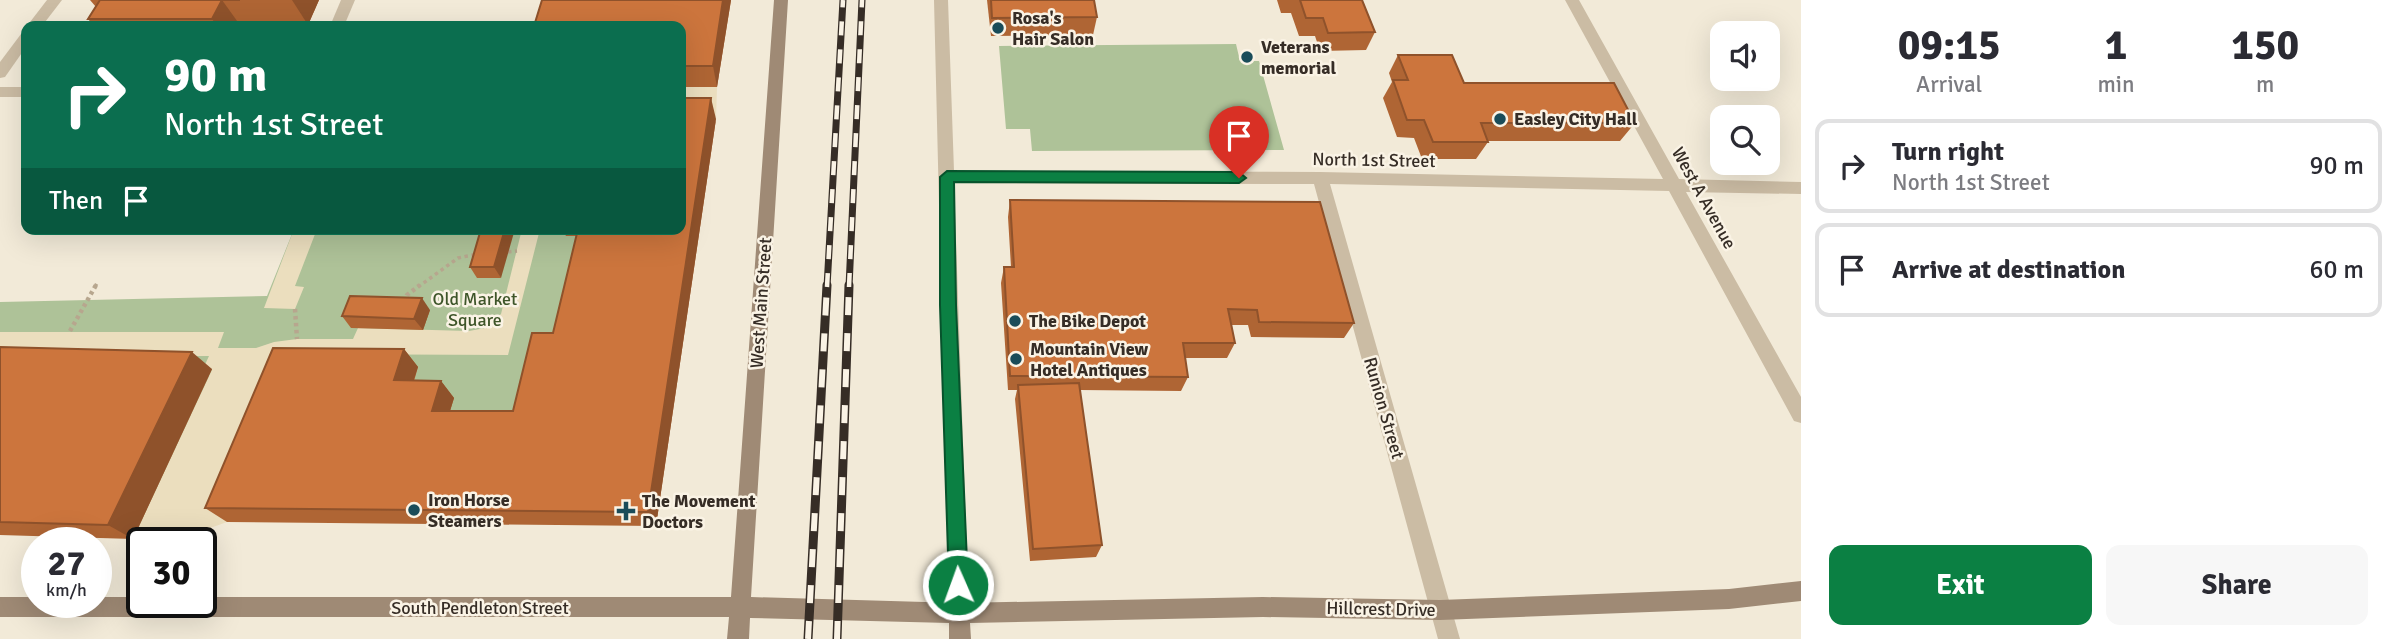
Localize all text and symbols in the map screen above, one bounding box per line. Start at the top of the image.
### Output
place label: Rosa's Hair Salon [1012,7,1094,50]
marker: Rosa's Hair Salon [990,20,1006,36]
text: 09:15 [1898,20,2001,71]
text: 1 [2105,20,2127,71]
text: 150 [2231,20,2299,71]
map controls [1710,21,1780,175]
button: sound [1710,21,1780,91]
place label: Veterans memorial [1261,36,1337,79]
text: 90 m [164,45,267,105]
icon: right [49,49,140,140]
marker: Veterans memorial [1239,49,1255,65]
text: Arrival [1916,70,1982,99]
text: min [2097,70,2135,99]
text: m [2256,70,2274,99]
text: North 1st Street [164,105,383,144]
button: search [1710,105,1780,175]
pin [1209,106,1269,178]
place label: Easley City Hall [1514,108,1638,130]
marker: Easley City Hall [1492,111,1508,127]
icon: arrive [1220,117,1258,155]
text: Turn right [1892,136,2004,168]
street label: West A Avenue [1667,143,1741,253]
icon: right [1833,147,1871,185]
street label: North 1st Street [1312,148,1436,172]
text: 90 m [2309,150,2364,182]
text: North 1st Street [1892,168,2050,197]
icon: arrive [117,182,155,220]
text: Then [49,185,103,217]
street label: West Main Street [745,237,777,369]
icon: arrive [1833,251,1871,289]
text: Arrive at destination [1892,254,2125,286]
text: 60 m [2309,254,2364,286]
park label: Old Market Square [433,288,517,331]
place label: The Bike Depot [1029,310,1146,332]
marker: The Bike Depot [1007,313,1023,329]
place label: Mountain View Hotel Antiques [1030,338,1148,381]
marker: Mountain View Hotel Antiques [1008,351,1024,367]
street label: Runion Street [1359,355,1409,461]
place label: Iron Horse Steamers [428,489,510,532]
place label: The Movement Doctors [642,490,756,533]
marker: The Movement Doctors [616,501,636,521]
marker: Iron Horse Steamers [406,502,422,518]
speed limit sign: 30 [126,527,217,618]
text: 27 [48,542,85,585]
button: Exit [1829,545,2092,625]
button: Share [2106,545,2368,625]
position arrow [921,548,995,622]
text: km/h [46,579,87,601]
street label: South Pendleton Street [391,597,569,619]
street label: Hillcrest Drive [1326,597,1436,621]

